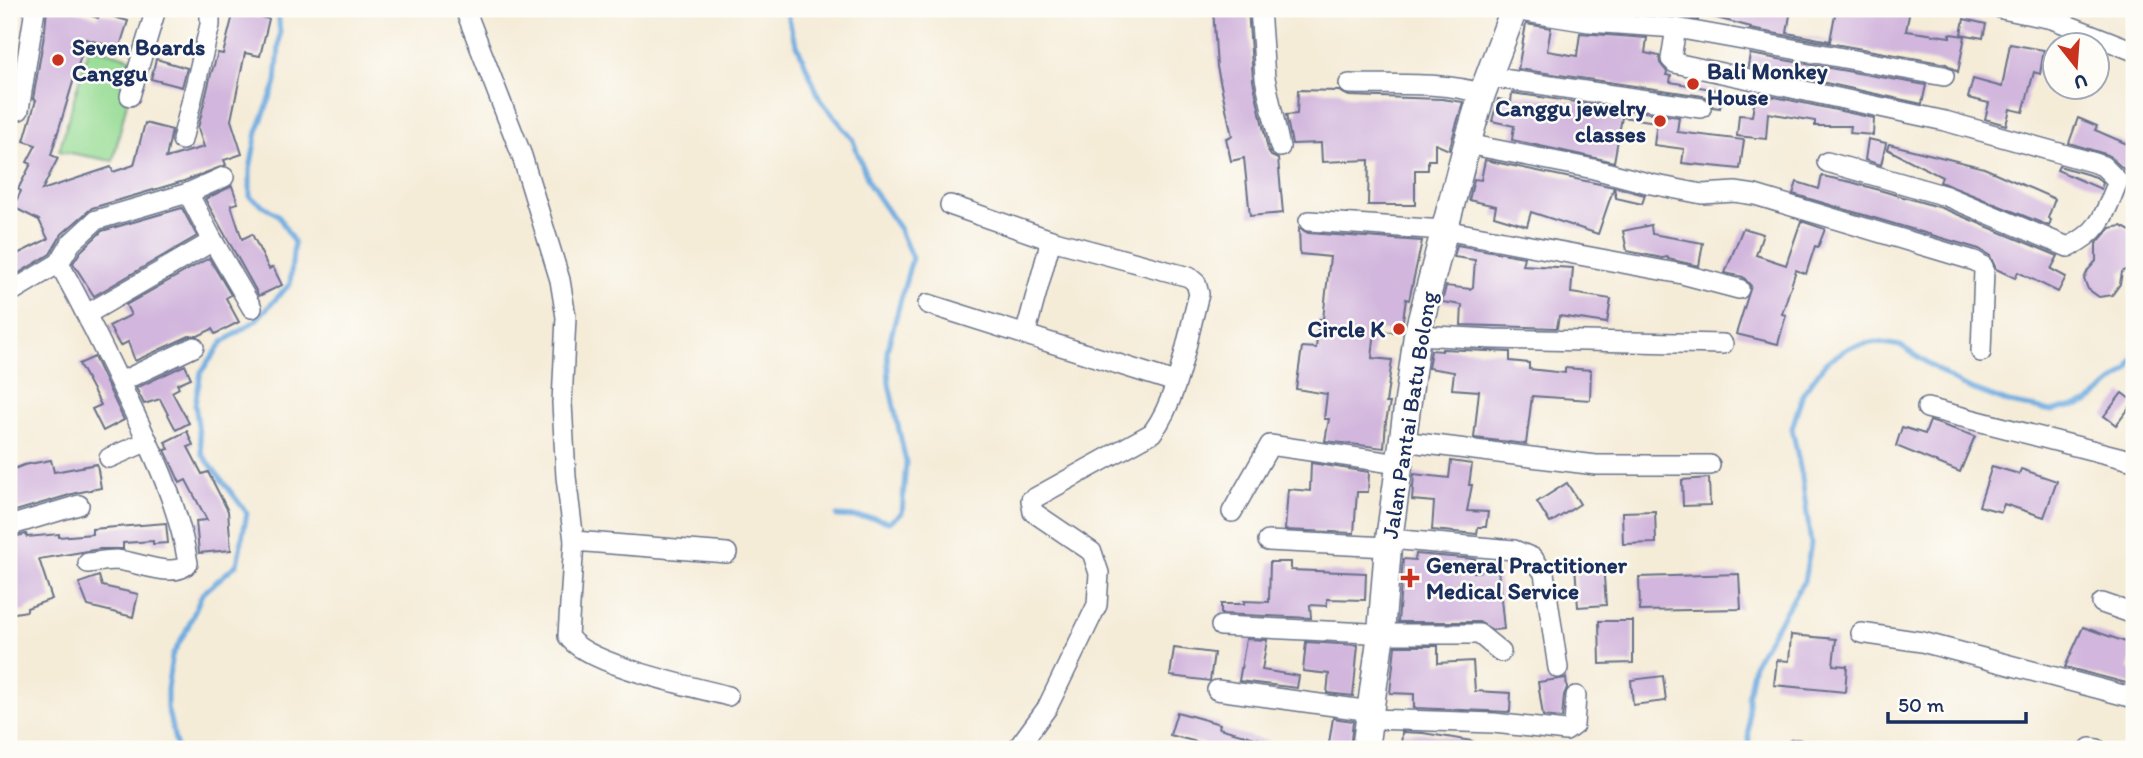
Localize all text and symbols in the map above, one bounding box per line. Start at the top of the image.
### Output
north arrow [2042,32,2112,102]
place label: Seven Boards Canggu [72,33,205,87]
marker: Seven Boards Canggu [50,52,66,68]
place label: Bali Monkey House [1707,57,1828,111]
text: U [2071,69,2090,95]
marker: Bali Monkey House [1685,76,1701,92]
place label: Canggu jewelry classes [1495,94,1646,148]
marker: Canggu jewelry classes [1652,113,1668,129]
street label: Jalan Pantai Batu Bolong [1376,289,1442,541]
place label: Circle K [1307,315,1385,343]
marker: Circle K [1391,321,1407,337]
place label: General Practitioner Medical Service [1426,551,1628,605]
marker: General Practitioner Medical Service [1400,568,1420,588]
scale bar [1888,681,2026,725]
text: 50 m [1898,692,1945,717]

